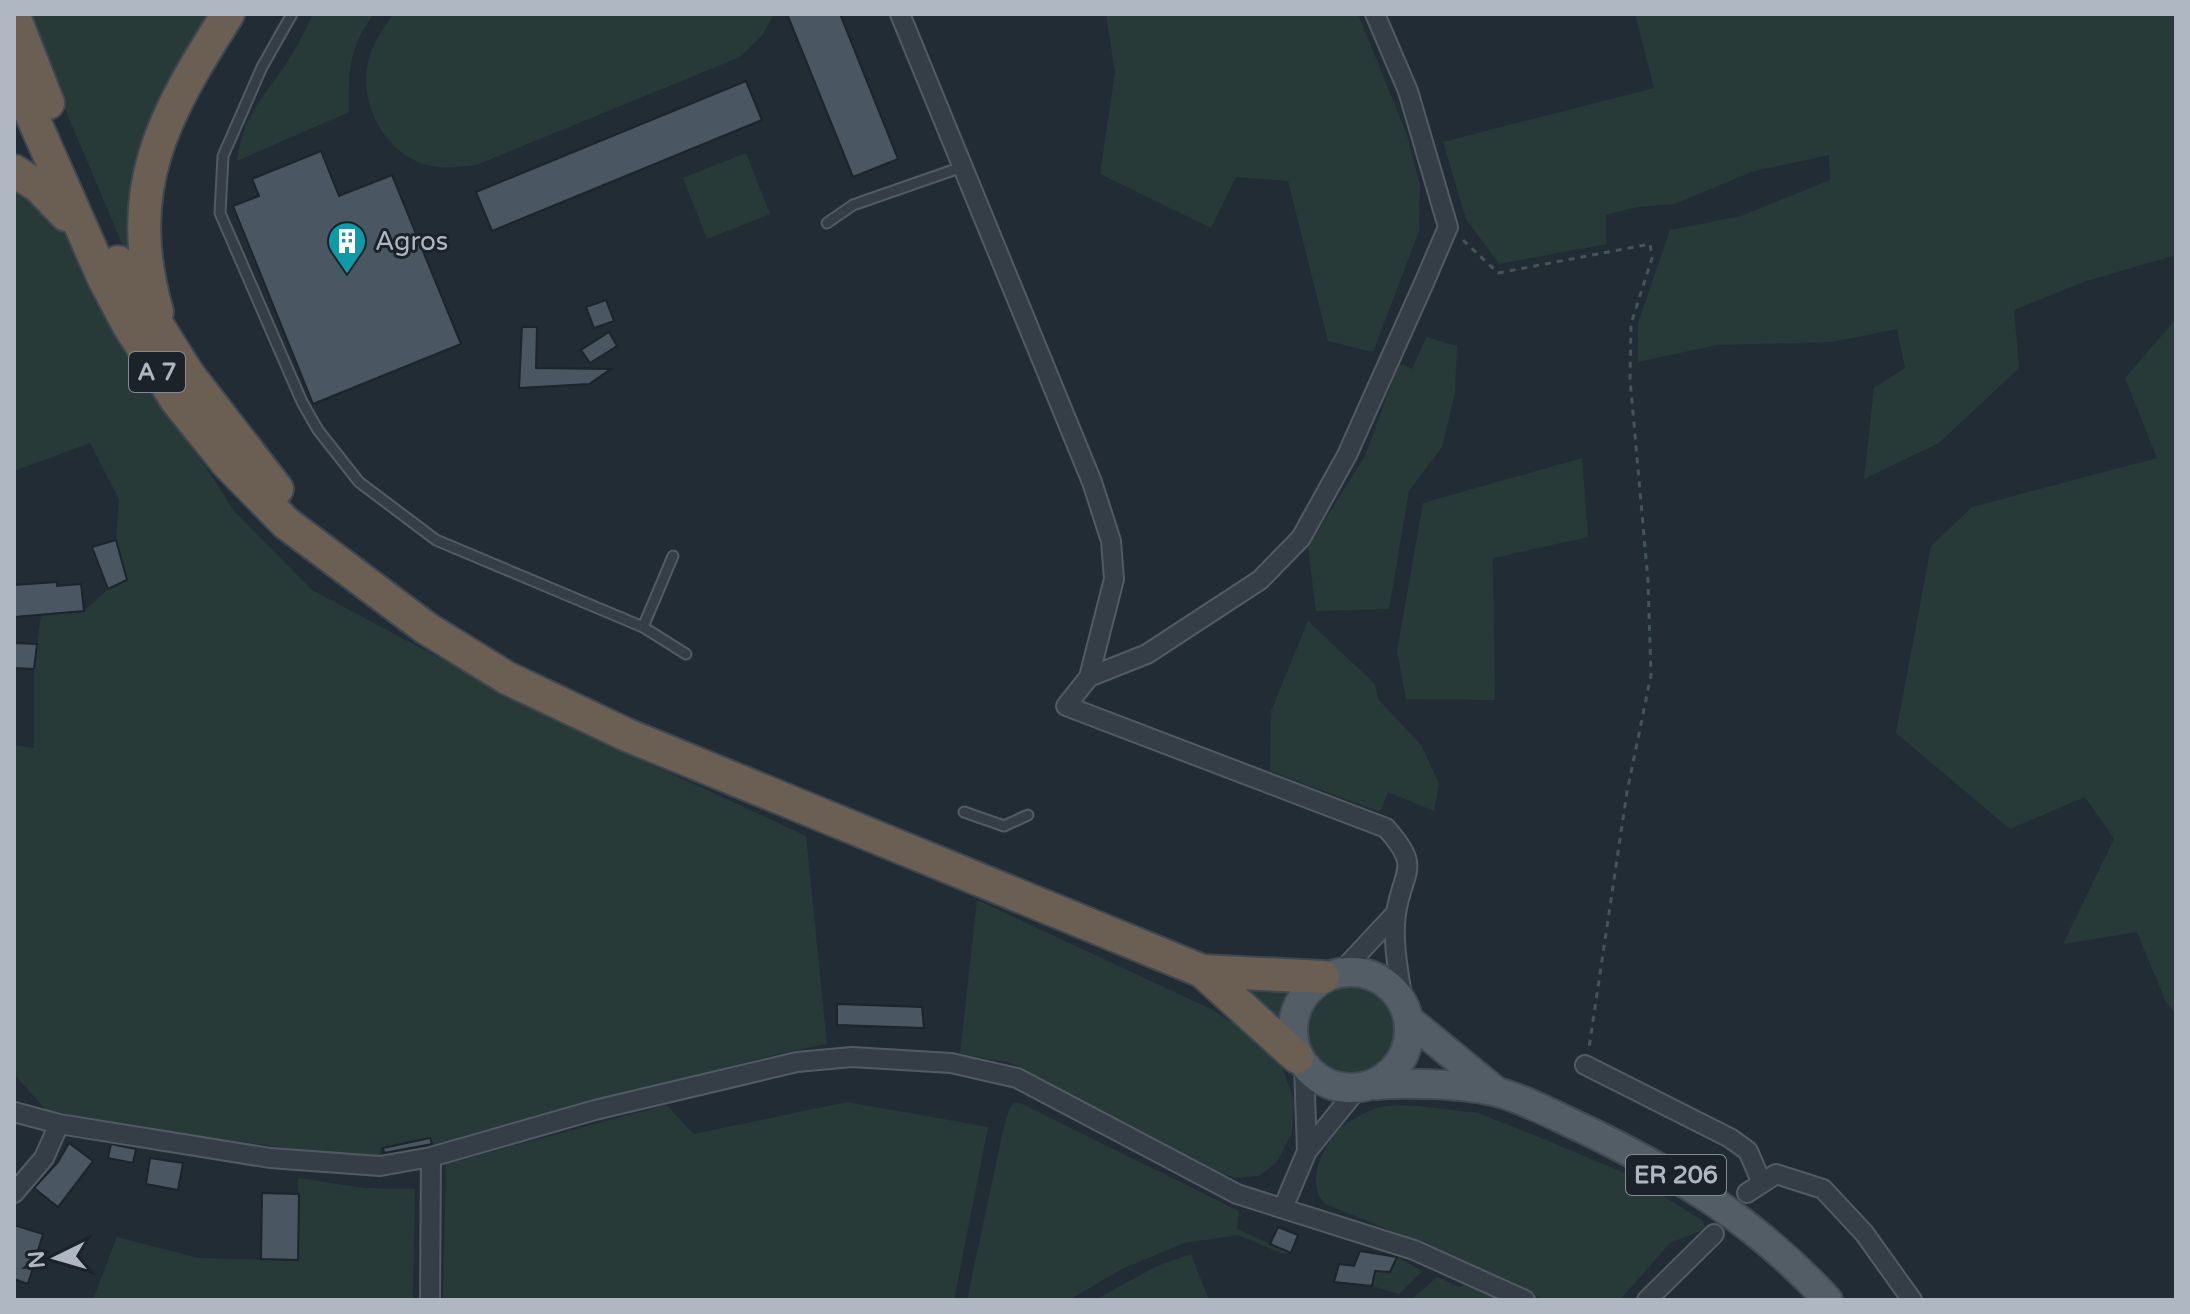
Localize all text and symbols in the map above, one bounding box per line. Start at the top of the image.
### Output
building icon: Agros [326,220,368,275]
place label: Agros [375,226,448,257]
road number: A 7 [129,352,185,392]
road number: ER 206 [1626,1155,1726,1195]
north arrow [16,1218,96,1298]
text: N [23,1250,51,1270]

